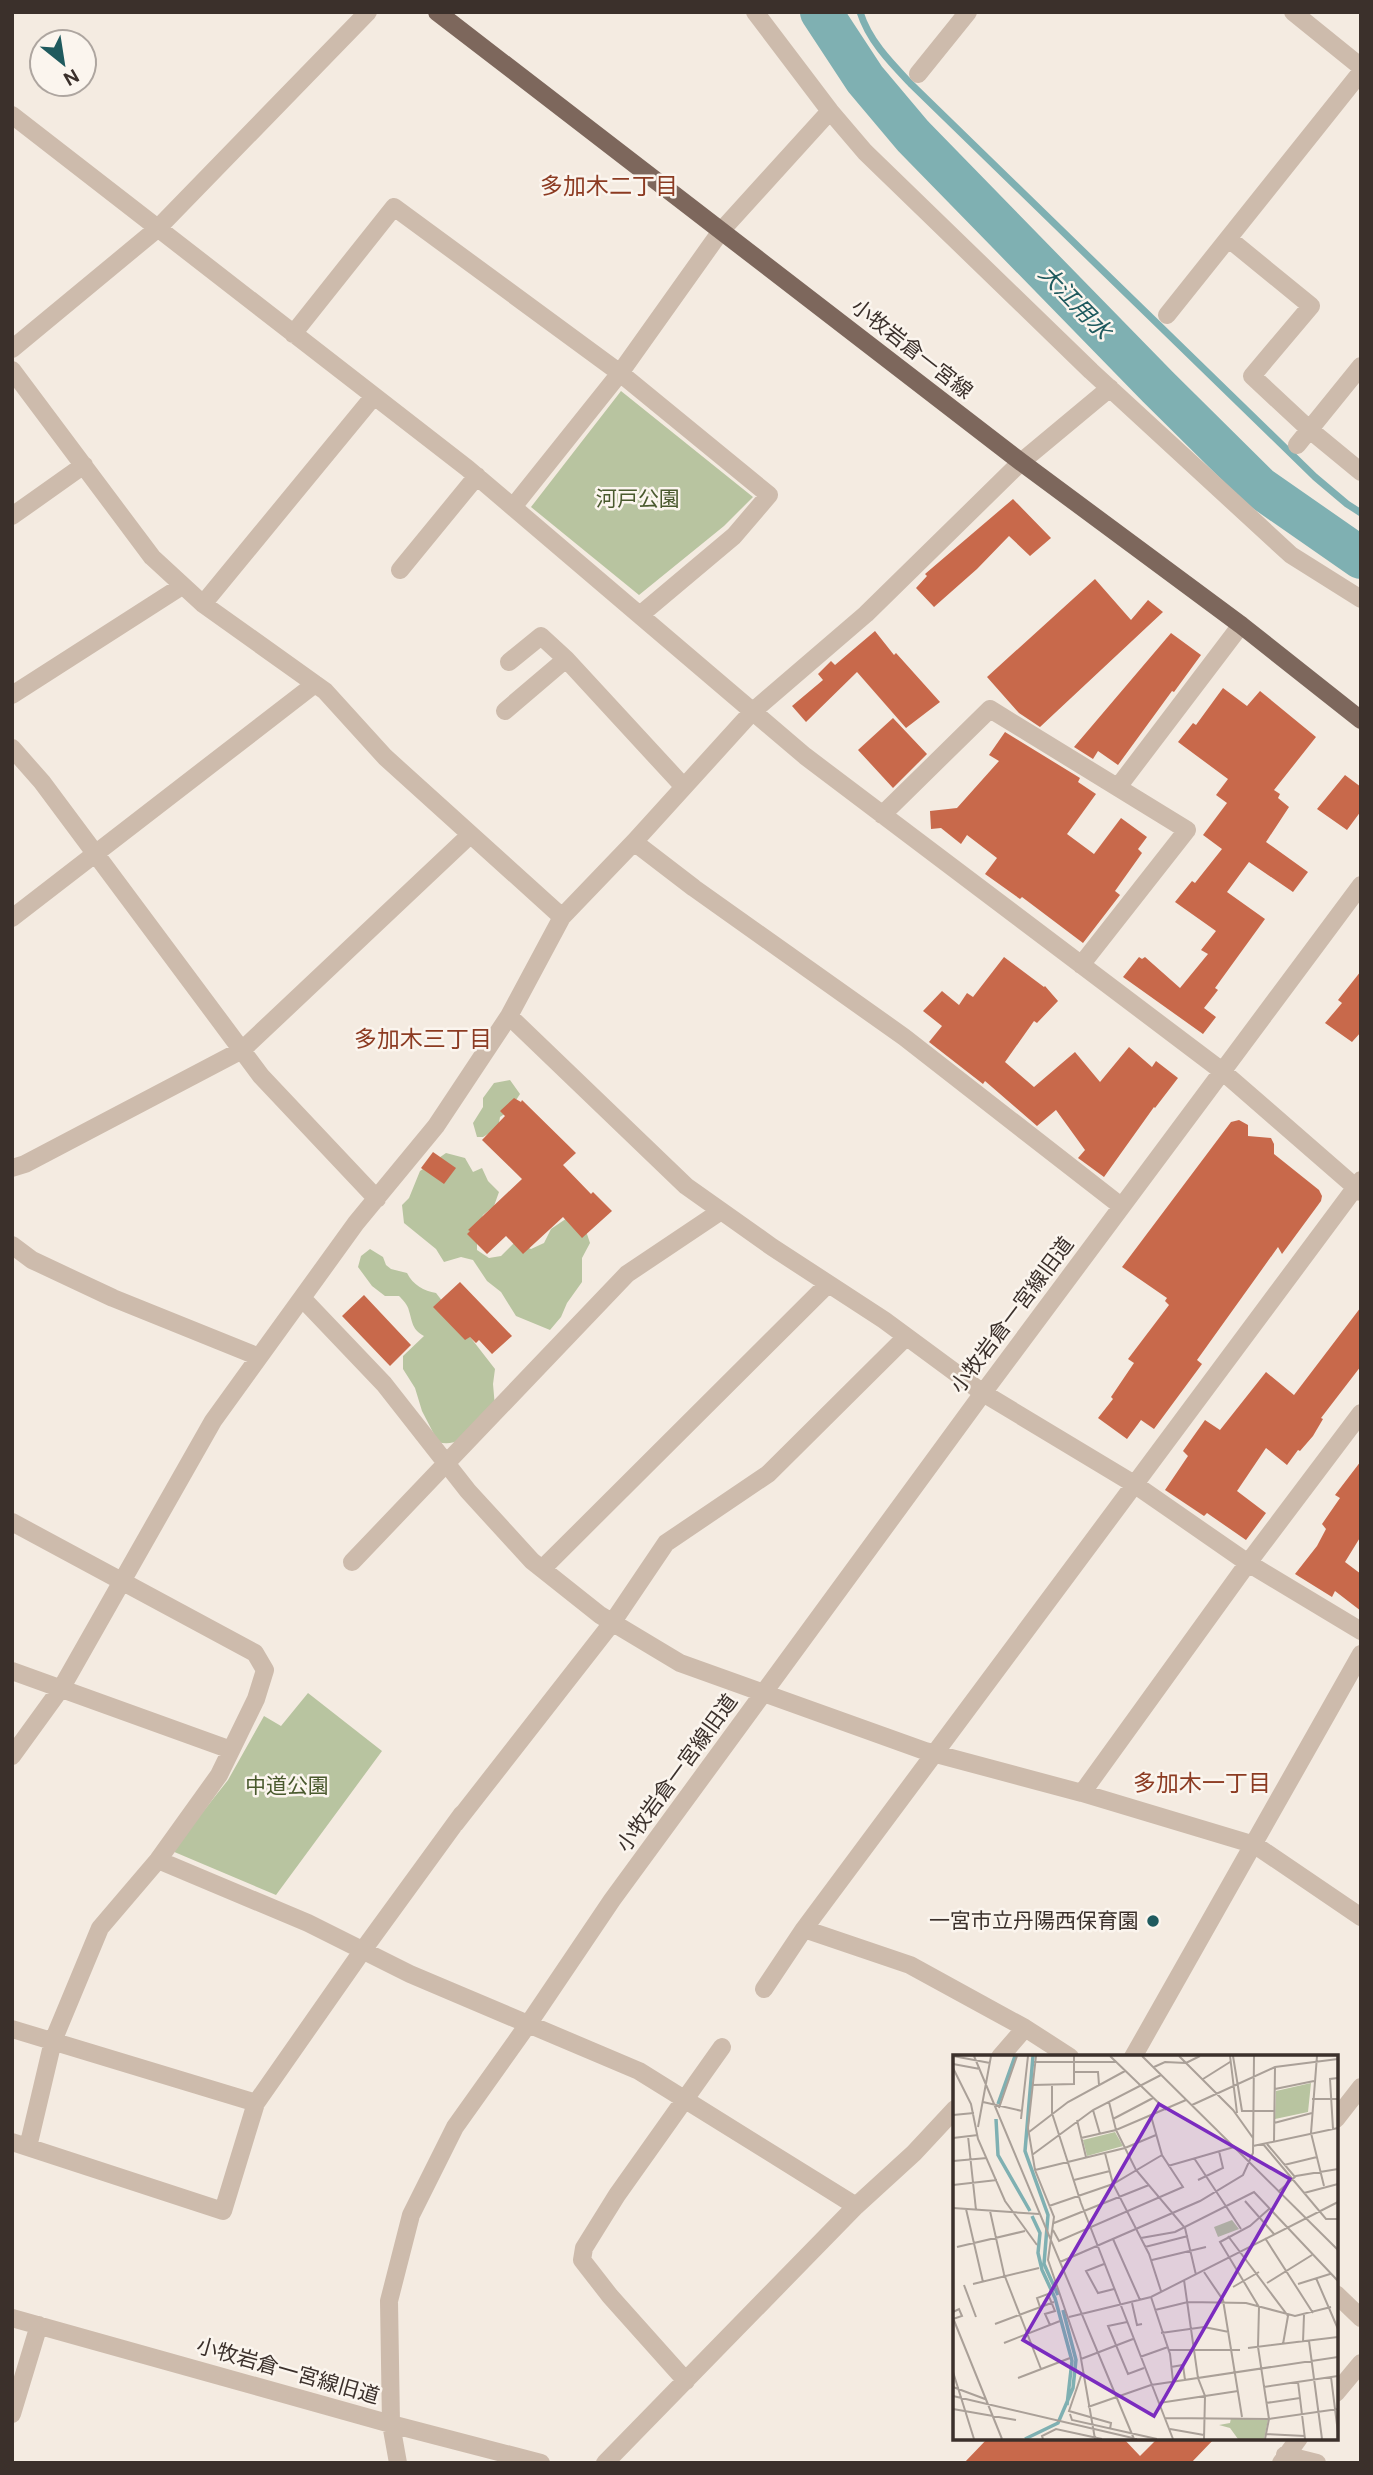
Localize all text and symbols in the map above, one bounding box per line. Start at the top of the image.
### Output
north arrow [28,28,98,98]
text: N [59,63,84,92]
district label: 多加木二丁目 [540,171,678,201]
water label: 大江用水 [1032,258,1120,348]
street label: 小牧岩倉一宮線 [845,293,979,405]
park label: 河戸公園 [596,485,680,513]
district label: 多加木三丁目 [354,1024,492,1054]
street label: 小牧岩倉一宮線旧道 [944,1231,1080,1399]
street label: 小牧岩倉一宮線旧道 [610,1688,744,1858]
district label: 多加木一丁目 [1133,1768,1271,1798]
park label: 中道公園 [245,1772,329,1800]
place label: 一宮市立丹陽西保育園 [929,1907,1139,1935]
marker: 一宮市立丹陽西保育園 [1145,1913,1161,1929]
inset map [953,2055,1338,2440]
street label: 小牧岩倉一宮線旧道 [193,2331,383,2411]

